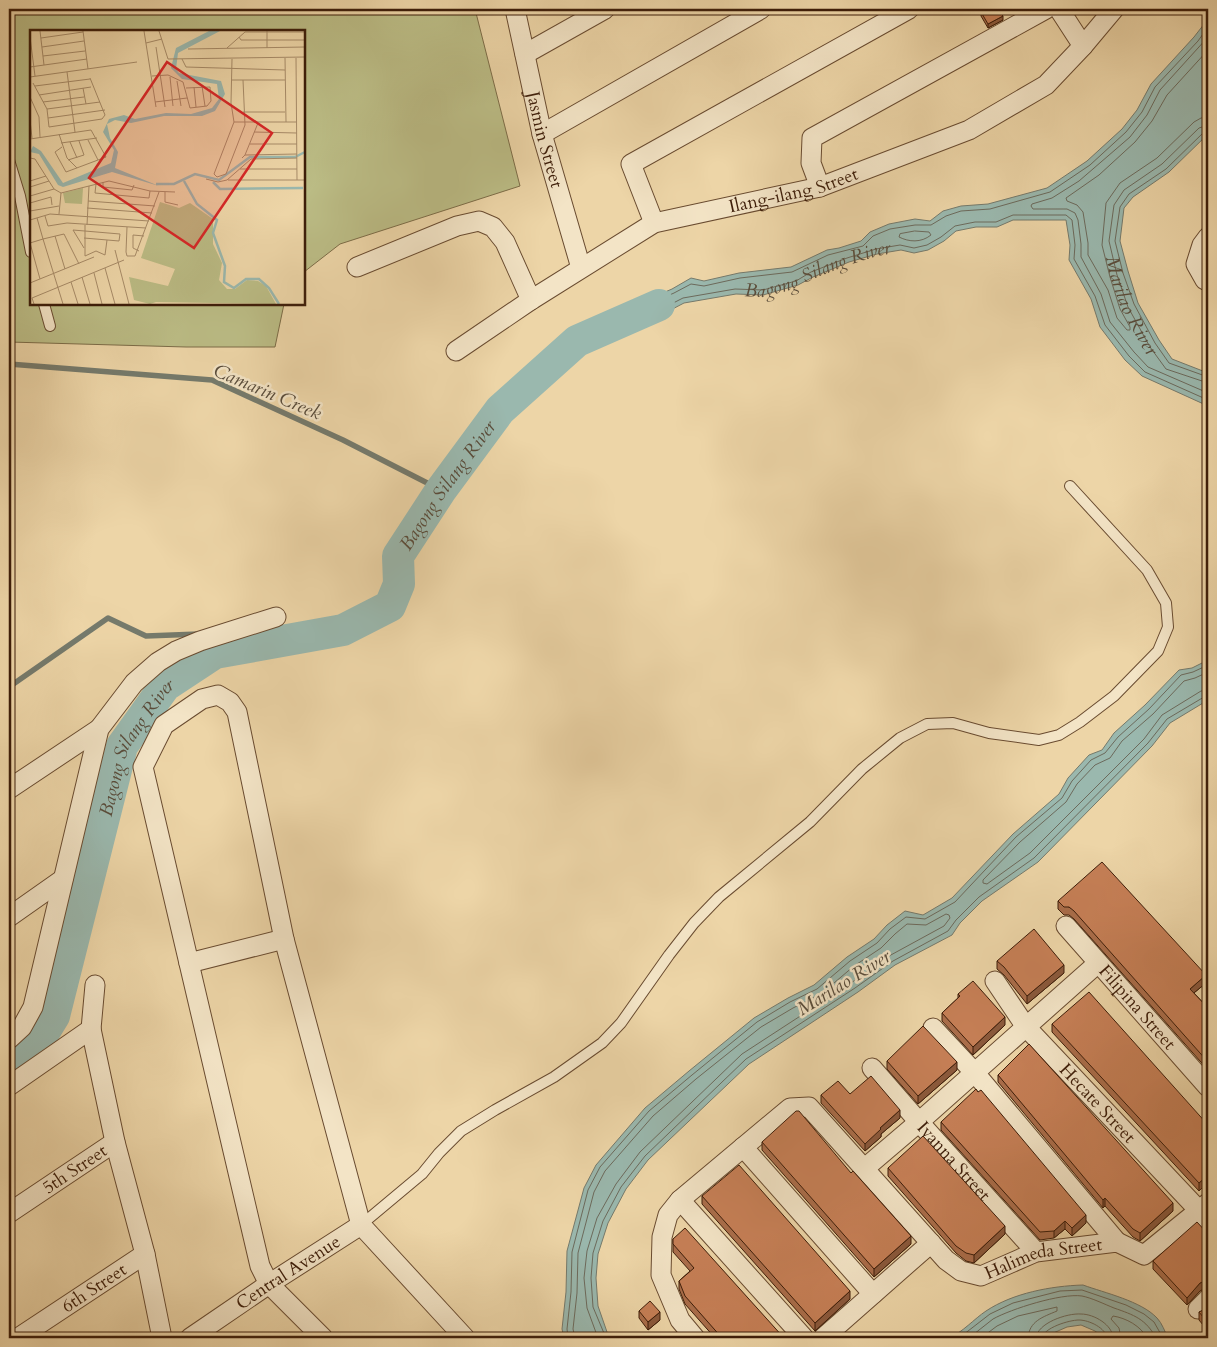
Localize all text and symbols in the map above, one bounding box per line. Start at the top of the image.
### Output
inset map [30,30,305,305]
street label: Jasmin Street [520,86,569,191]
street label: Ilang-ilang Street [726,161,862,219]
water label: Bagong Silang River [744,235,893,304]
water label: Marilao River [1099,253,1164,362]
water label: Camarin Creek [210,357,326,427]
water label: Bagong Silang River [393,415,503,556]
water label: Bagong Silang River [93,671,180,819]
water label: Marilao River [792,943,896,1022]
street label: Filipina Street [1093,959,1182,1056]
street label: Hecate Street [1054,1058,1141,1149]
street label: Ivanna Street [911,1116,996,1207]
street label: 5th Street [38,1139,112,1200]
street label: Central Avenue [231,1229,345,1316]
street label: Halimeda Street [981,1232,1104,1286]
street label: 6th Street [57,1257,132,1319]

